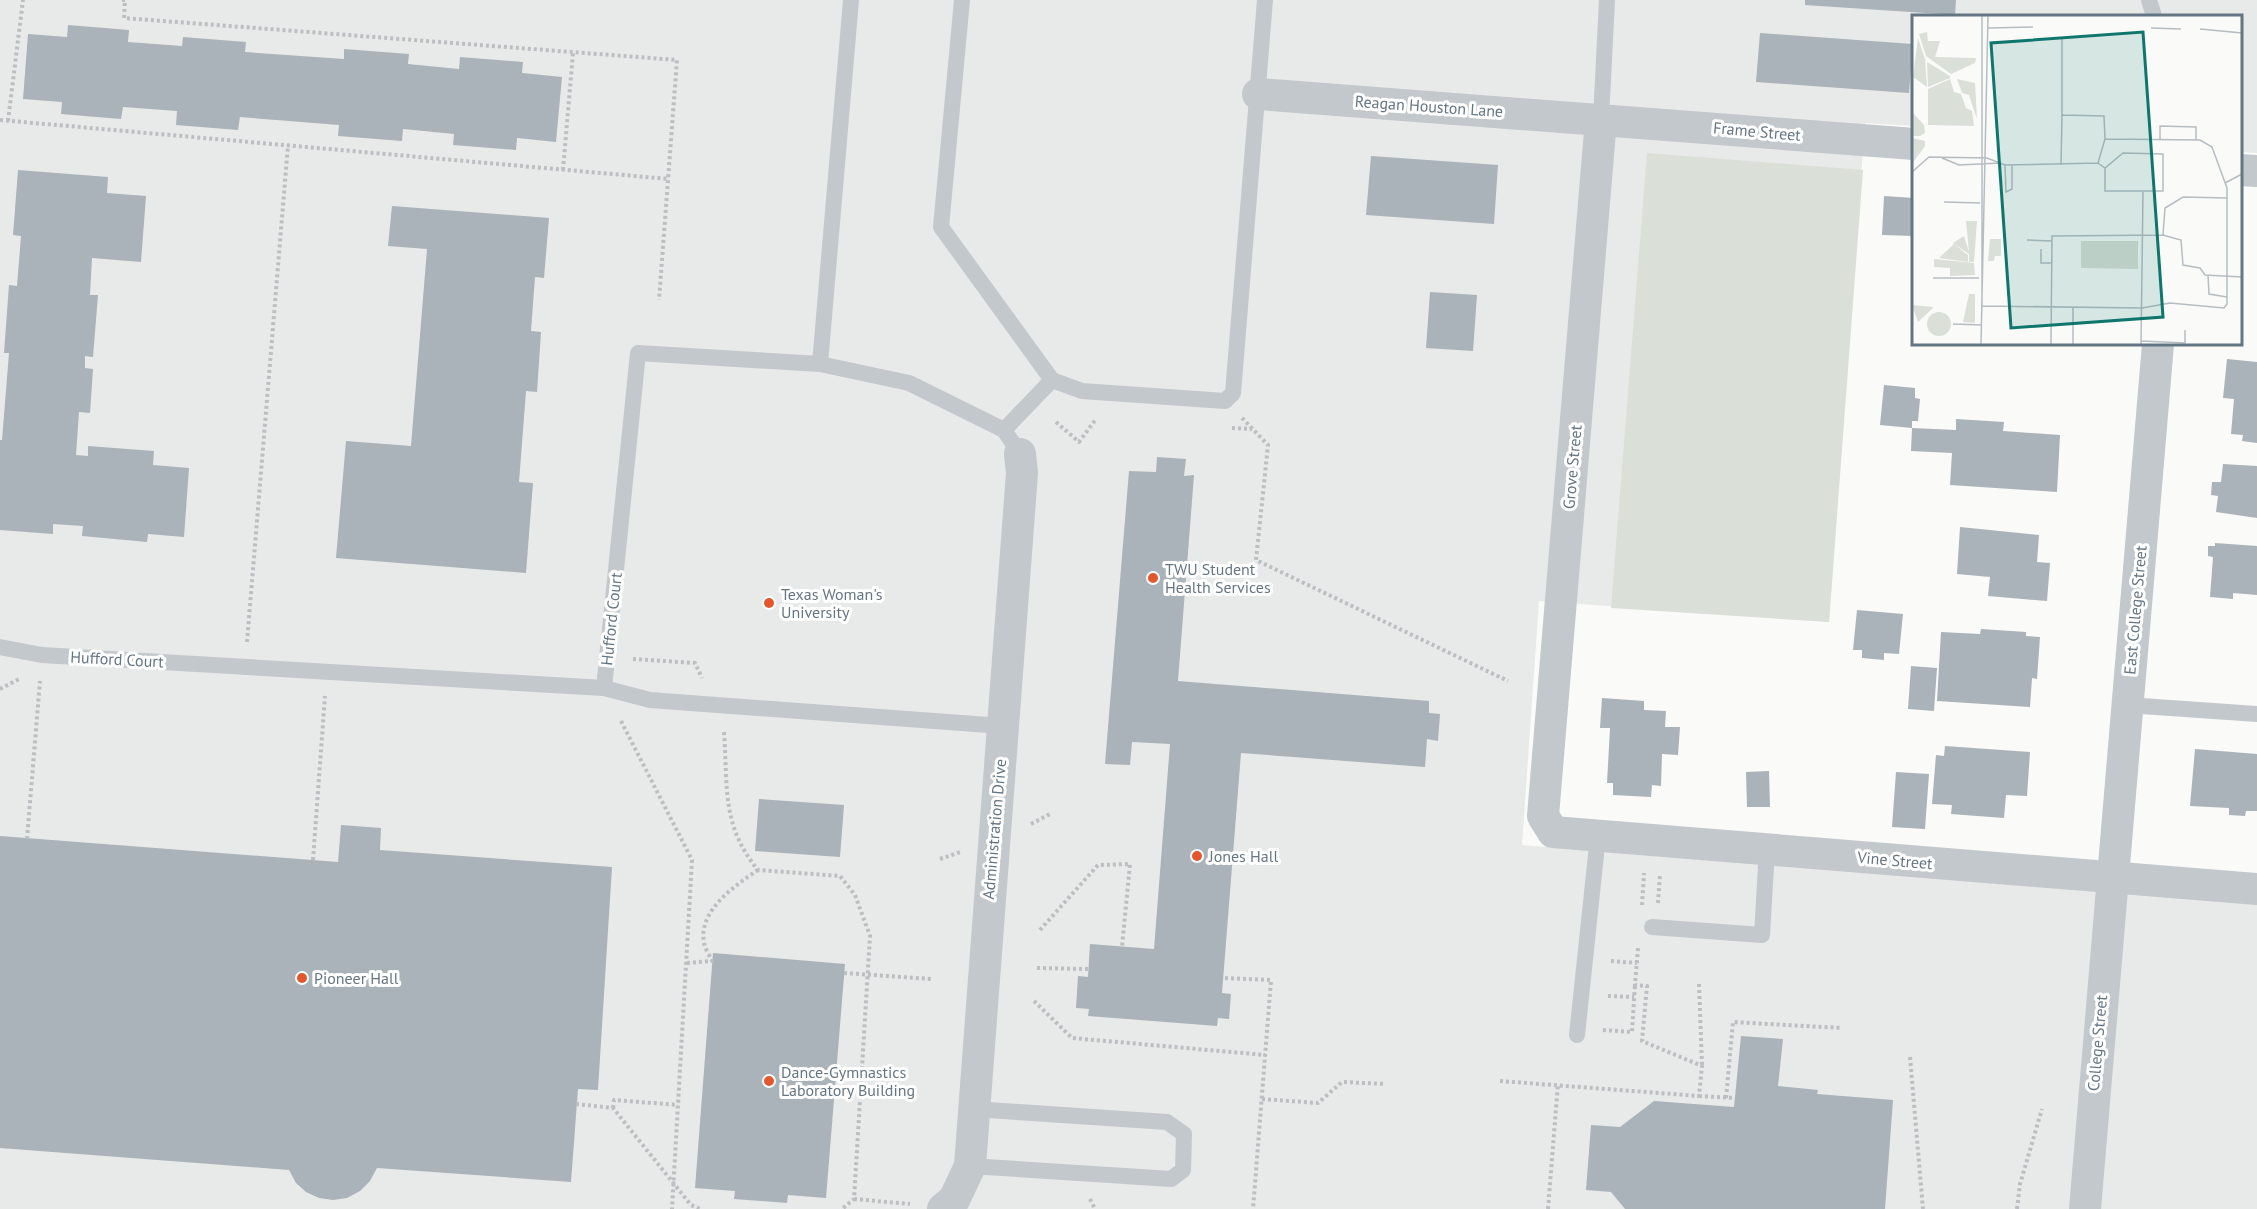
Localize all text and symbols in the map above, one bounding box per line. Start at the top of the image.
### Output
inset map [1912,15,2242,345]
street label: Reagan Houston Lane [1354,91,1504,121]
street label: Frame Street [1712,117,1802,145]
street label: Grove Street [1558,424,1586,510]
street label: East College Street [2119,544,2151,675]
place label: TWU Student Health Services [1165,559,1271,597]
street label: Hufford Court [596,571,626,667]
marker: TWU Student Health Services [1146,571,1160,585]
place label: Texas Woman's University [781,584,883,622]
marker: Texas Woman's University [762,596,776,610]
street label: Hufford Court [70,647,165,671]
street label: Administration Drive [978,758,1010,900]
place label: Jones Hall [1208,846,1278,866]
street label: Vine Street [1856,847,1934,873]
marker: Jones Hall [1190,849,1204,863]
place label: Pioneer Hall [314,968,399,988]
marker: Pioneer Hall [295,971,309,985]
street label: College Street [2083,994,2111,1092]
place label: Dance-Gymnastics Laboratory Building [781,1062,915,1100]
marker: Dance-Gymnastics Laboratory Building [762,1074,776,1088]

